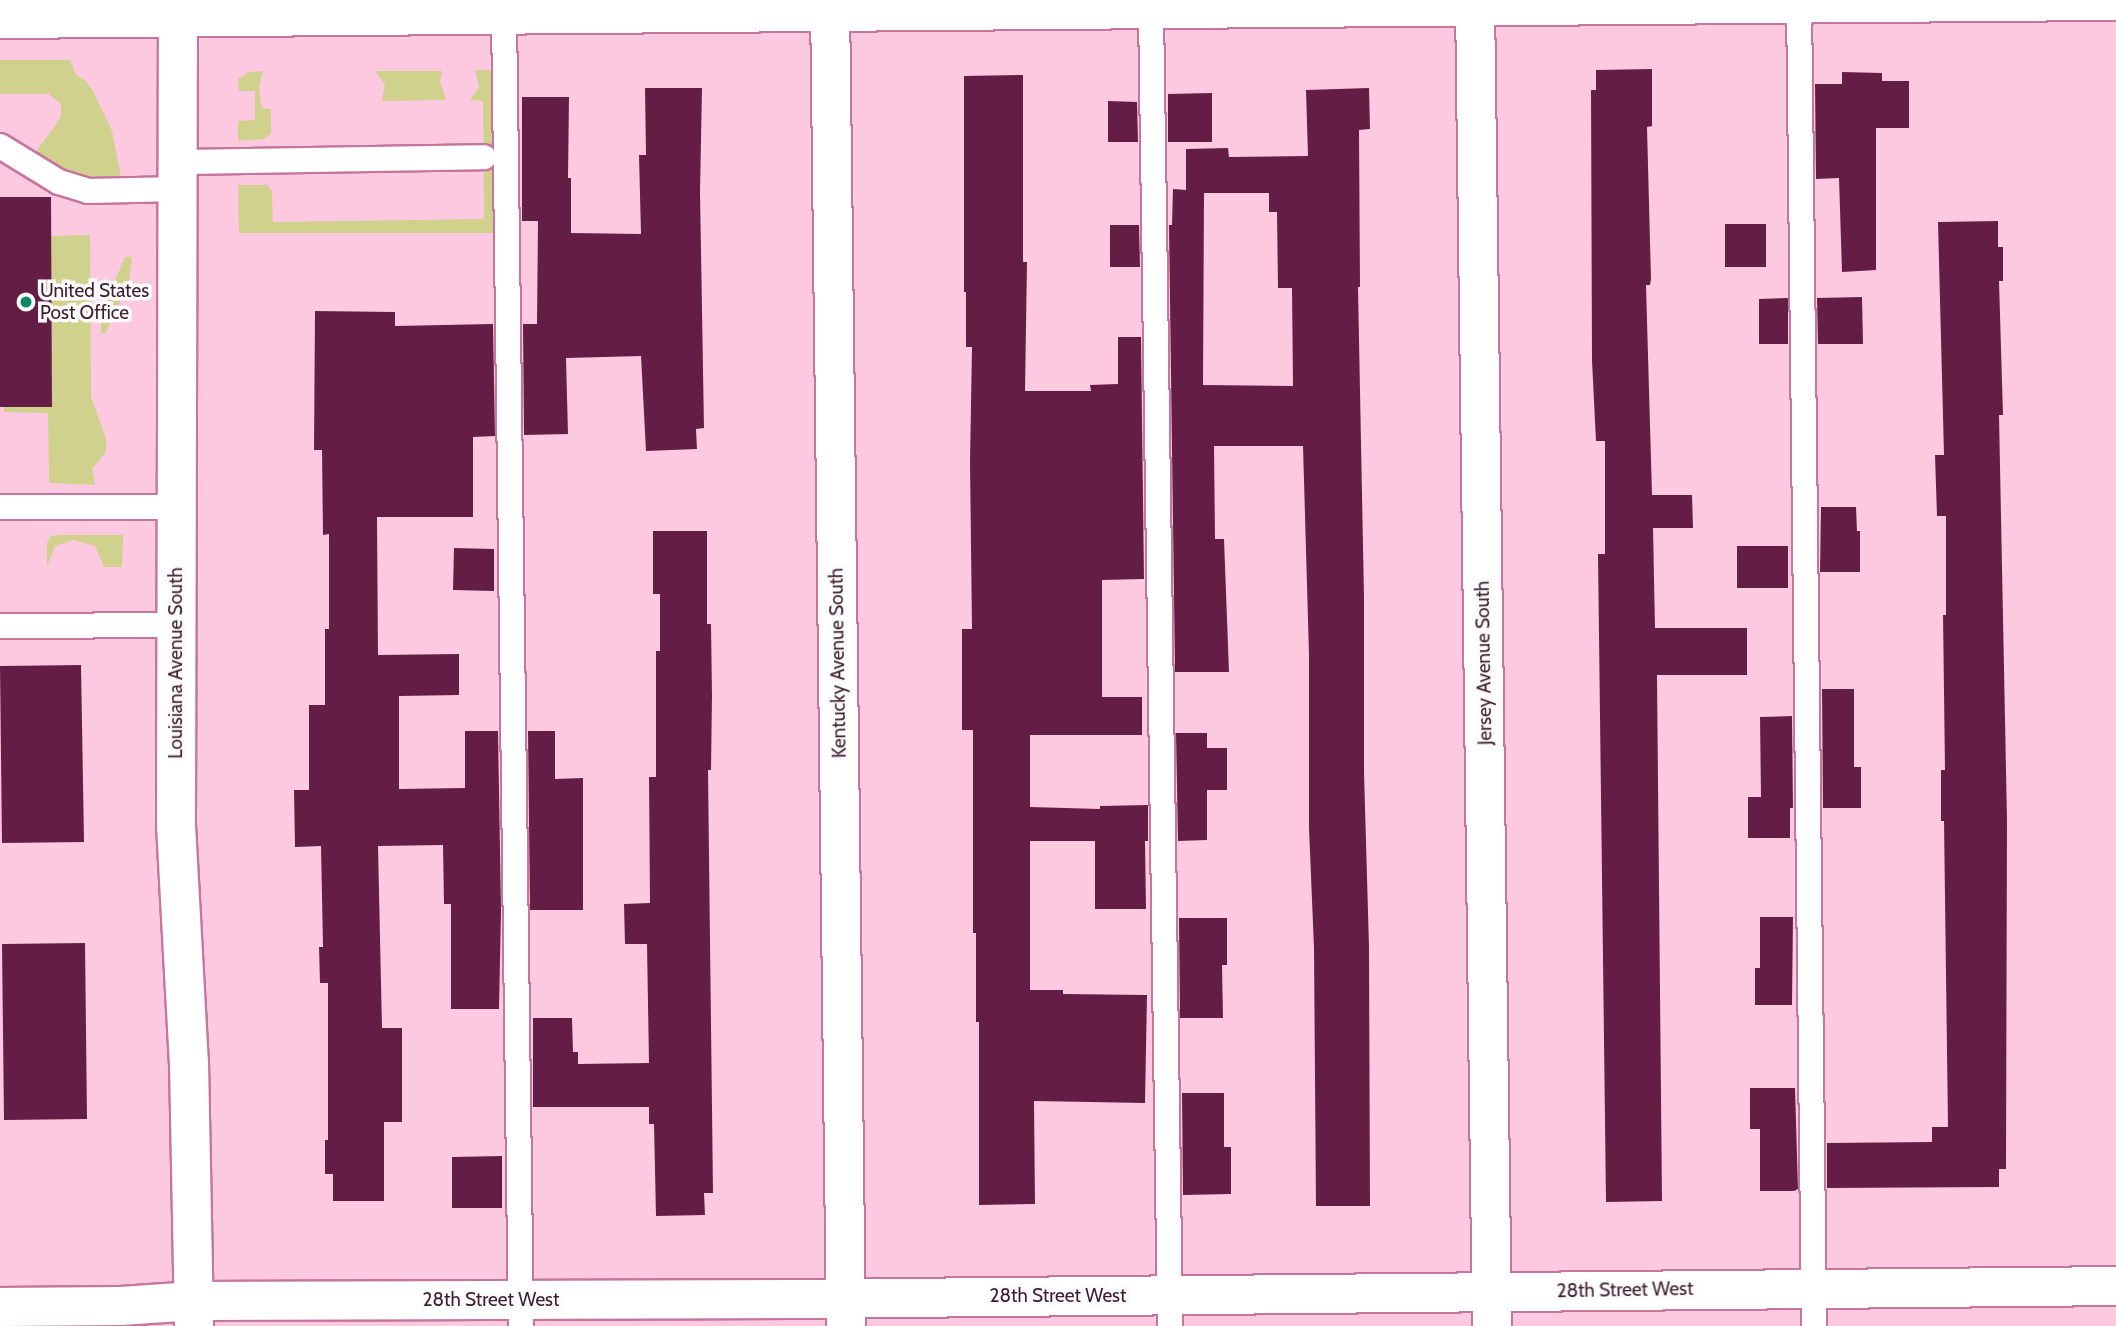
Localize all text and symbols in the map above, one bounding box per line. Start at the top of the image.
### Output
place label: United States Post Office [40,280,149,324]
marker: United States Post Office [18,294,34,310]
street label: Louisiana Avenue South [165,567,187,759]
street label: Kentucky Avenue South [825,568,851,758]
street label: Jersey Avenue South [1471,581,1497,745]
street label: 28th Street West [1556,1277,1694,1303]
street label: 28th Street West [990,1285,1126,1307]
street label: 28th Street West [423,1289,559,1311]

